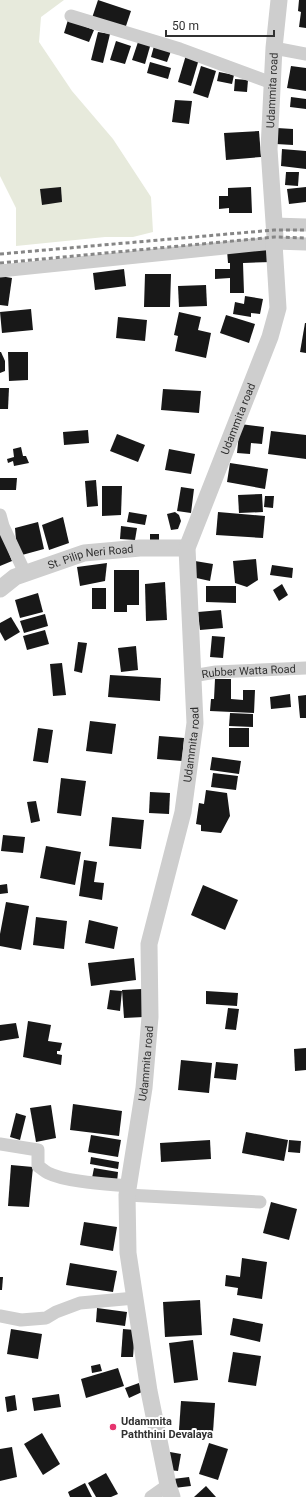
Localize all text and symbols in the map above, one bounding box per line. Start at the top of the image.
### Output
scale bar [166,12,274,38]
text: 50 m [172,19,199,33]
street label: Udammita road [264,52,280,129]
street label: Udammita road [218,381,258,456]
street label: St. Pilip Neri Road [46,542,134,572]
street label: Rubber Watta Road [201,662,296,681]
street label: Udammita road [181,707,202,783]
street label: Udammita road [135,1025,156,1102]
place label: Udammita Paththini Devalaya [121,1415,213,1441]
marker: Udammita Paththini Devalaya [108,1422,118,1432]

